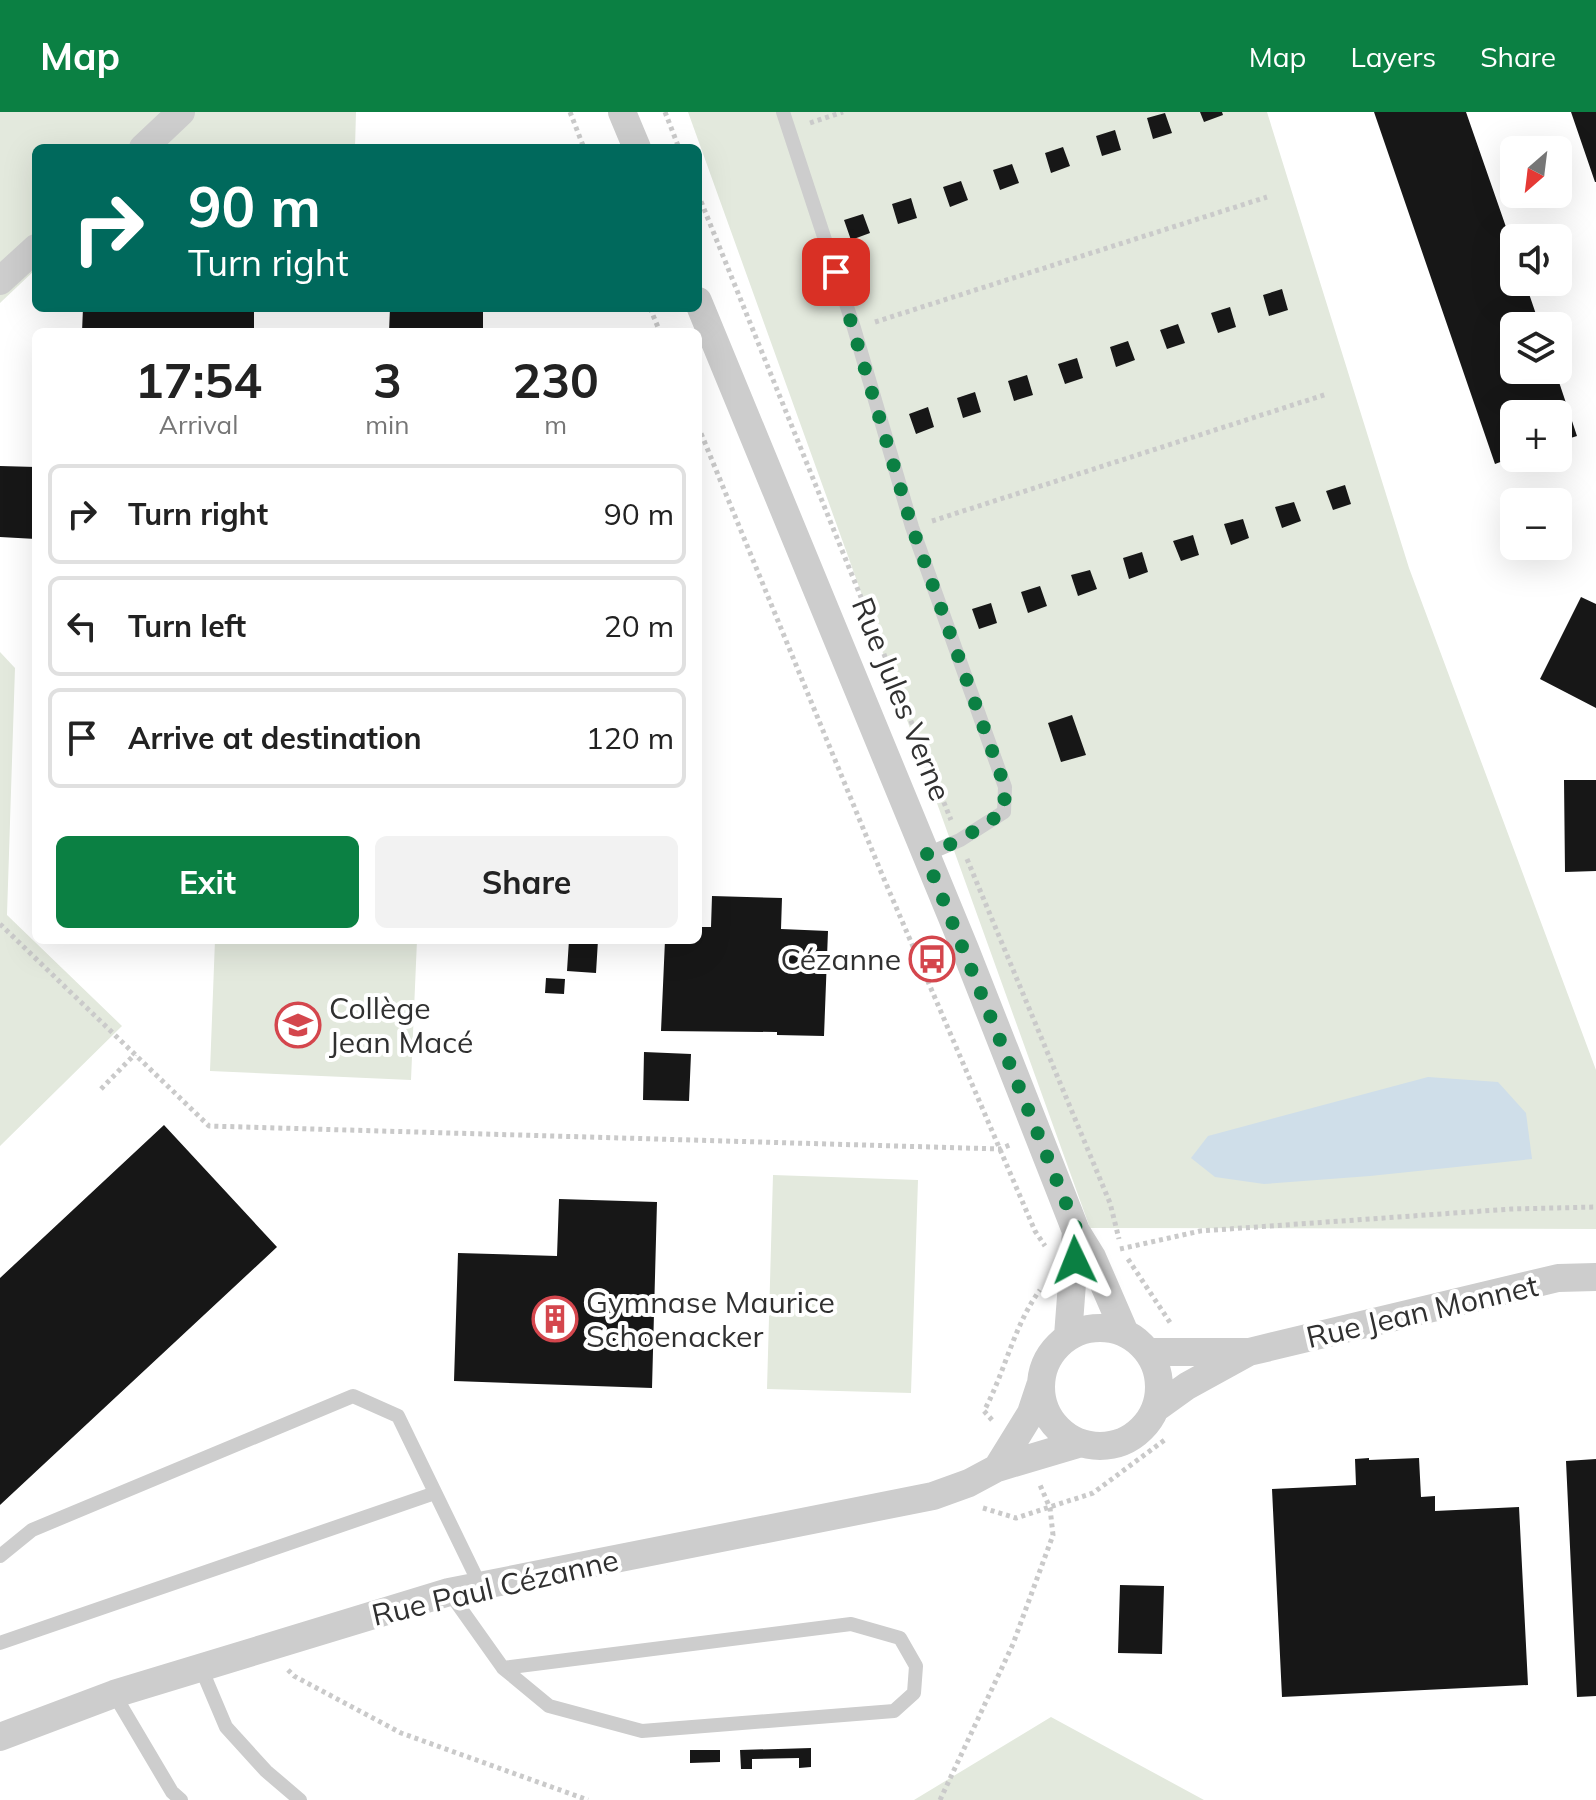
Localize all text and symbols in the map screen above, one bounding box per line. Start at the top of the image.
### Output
text: Map [40,32,120,80]
text: Map [1249,39,1306,74]
text: Layers [1350,39,1436,74]
text: Share [1480,39,1556,74]
north arrow [1500,136,1572,208]
map controls [1500,136,1572,560]
text: 90 m [188,171,321,241]
icon: right [56,176,160,280]
button: sound [1500,224,1572,296]
pin [802,238,870,306]
text: Turn right [188,240,349,285]
icon: arrive [814,250,858,294]
button: layers [1500,312,1572,384]
text: 17:54 [135,350,262,410]
text: 3 [373,350,402,410]
text: 230 [513,350,599,410]
button: + [1500,400,1572,472]
text: Arrival [159,408,238,441]
text: min [365,408,409,441]
text: m [544,408,567,441]
button: − [1500,488,1572,560]
icon: right [60,492,104,536]
text: Turn right [128,495,268,533]
text: 90 m [604,495,674,533]
street label: Rue Jules Verne [844,592,960,806]
icon: left [60,604,104,648]
text: Turn left [128,607,246,645]
text: 20 m [604,607,674,645]
icon: arrive [60,716,104,760]
text: Arrive at destination [128,719,422,757]
text: 120 m [586,719,674,757]
button: Exit [56,836,359,928]
button: Share [375,836,678,928]
bus stop icon: Cézanne [908,935,956,983]
place label: Cézanne [780,940,901,978]
place label: Collège Jean Macé [329,989,473,1061]
school or university icon: Collège Jean Macé [274,1001,322,1049]
position arrow [1033,1218,1117,1302]
street label: Rue Jean Monnet [1302,1266,1542,1356]
place label: Gymnase Maurice Schoenacker [586,1283,835,1355]
building icon: Gymnase Maurice Schoenacker [531,1295,579,1343]
street label: Rue Paul Cézanne [368,1540,622,1634]

